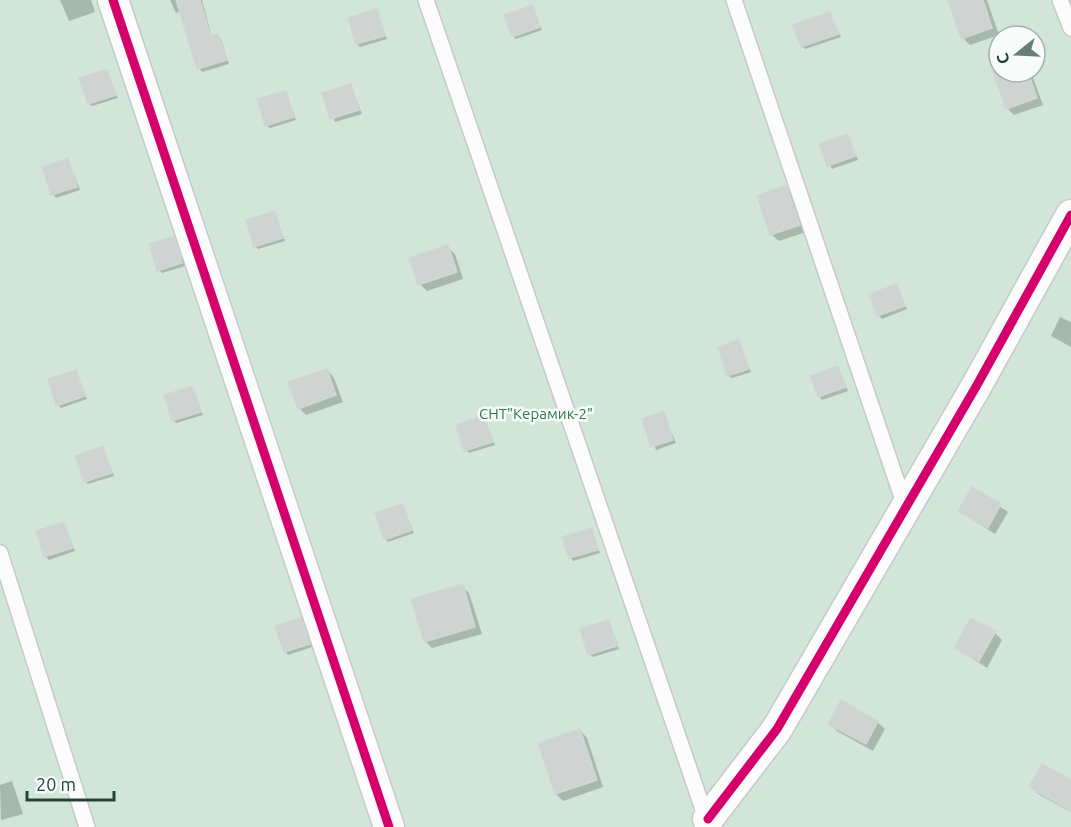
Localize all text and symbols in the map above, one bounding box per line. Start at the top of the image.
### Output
north arrow [987,24,1047,84]
text: С [993,51,1013,66]
park label: СНТ"Керамик-2" [479,405,593,422]
scale bar [27,764,114,802]
text: 20 m [36,774,76,794]

